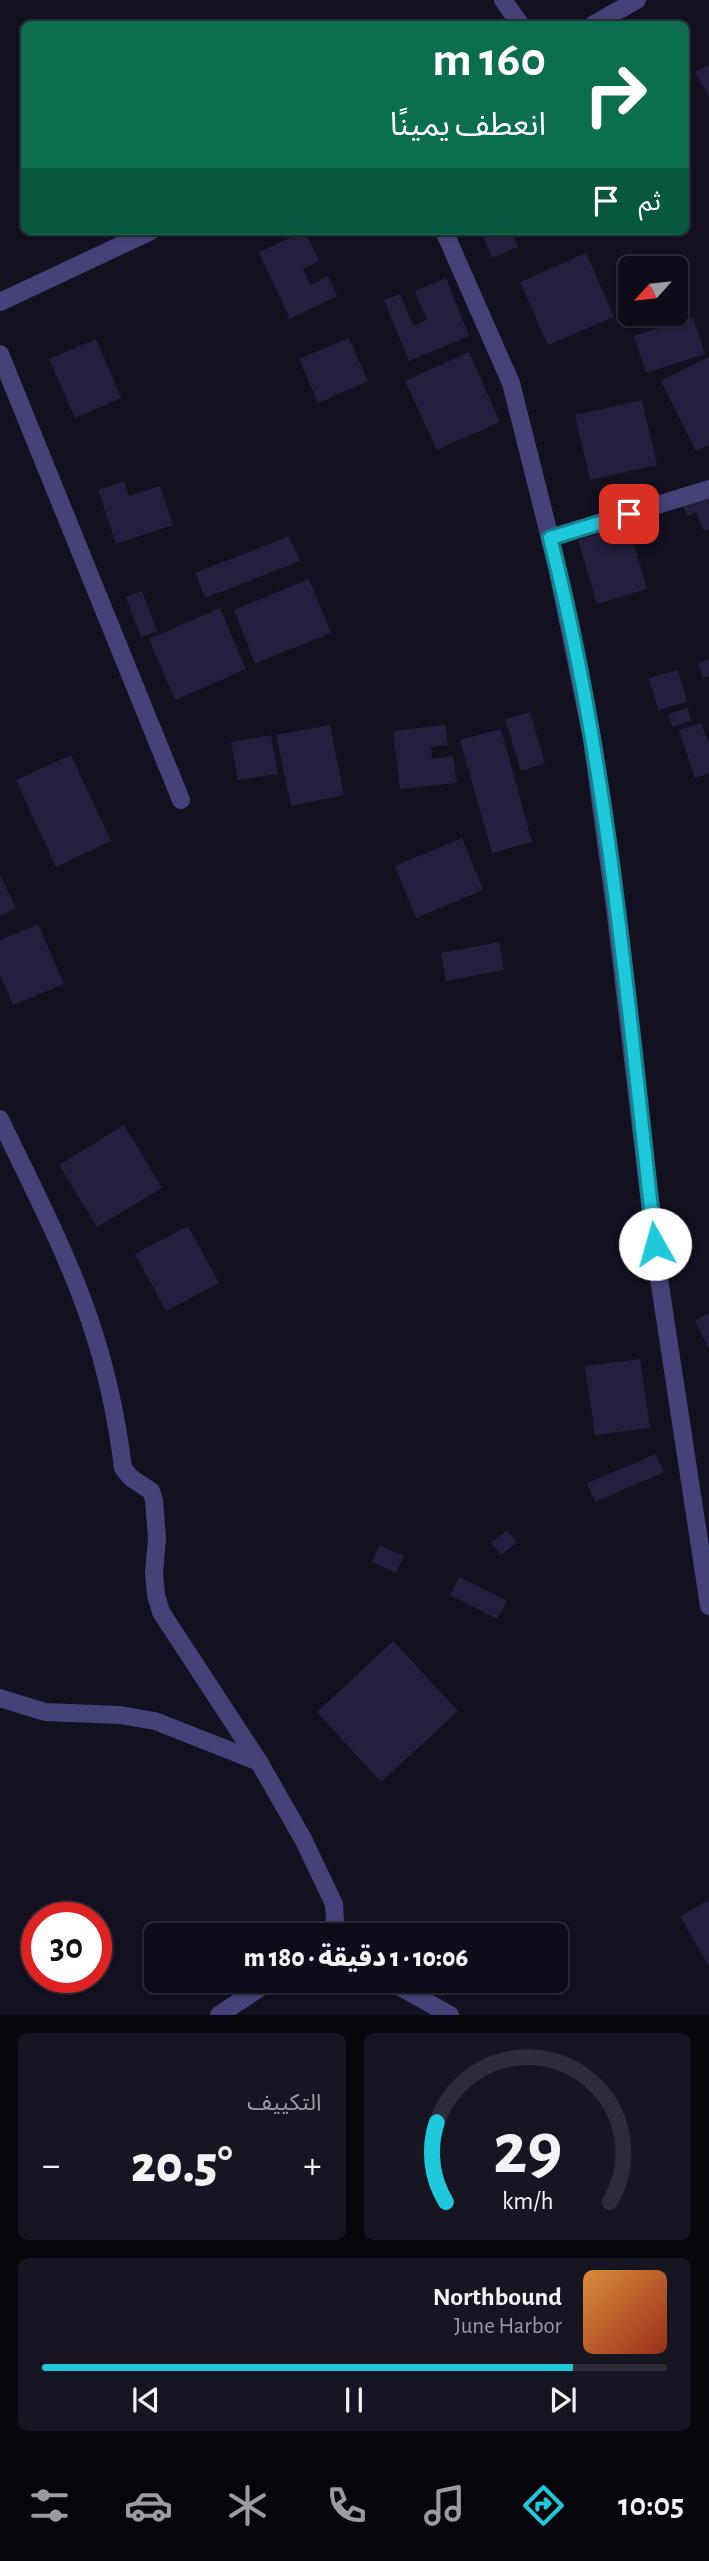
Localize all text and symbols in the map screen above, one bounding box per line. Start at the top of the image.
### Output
text: 160 m [432,36,546,85]
icon: right [570,49,661,140]
text: انعطف يمينًا [390,109,546,141]
icon: arrive [587,182,625,220]
text: ثم [639,189,661,215]
north arrow [618,256,688,326]
map controls [618,256,688,326]
pin [599,484,659,544]
icon: arrive [610,495,648,533]
position arrow [618,1207,692,1281]
speed limit sign: 30 [21,1902,112,1993]
text: 10:06 · 1 دقيقة · 180 m [244,1945,468,1971]
text: التكييف [247,2092,322,2115]
text: 29 [493,2115,562,2188]
text: 20.5° [131,2139,233,2191]
text: − [42,2147,60,2185]
text: + [303,2147,321,2185]
text: km/h [501,2189,553,2214]
text: Northbound [433,2284,562,2310]
text: June Harbor [454,2315,562,2338]
icon: previous [127,2381,165,2419]
icon: pause [335,2381,373,2419]
icon: next [544,2381,582,2419]
icon: filters [25,2481,74,2530]
icon: car [124,2481,173,2530]
icon: climate [223,2481,272,2530]
icon: phone [322,2481,371,2530]
icon: music [420,2481,469,2530]
icon: directions [519,2481,568,2530]
text: 10:05 [618,2489,684,2521]

